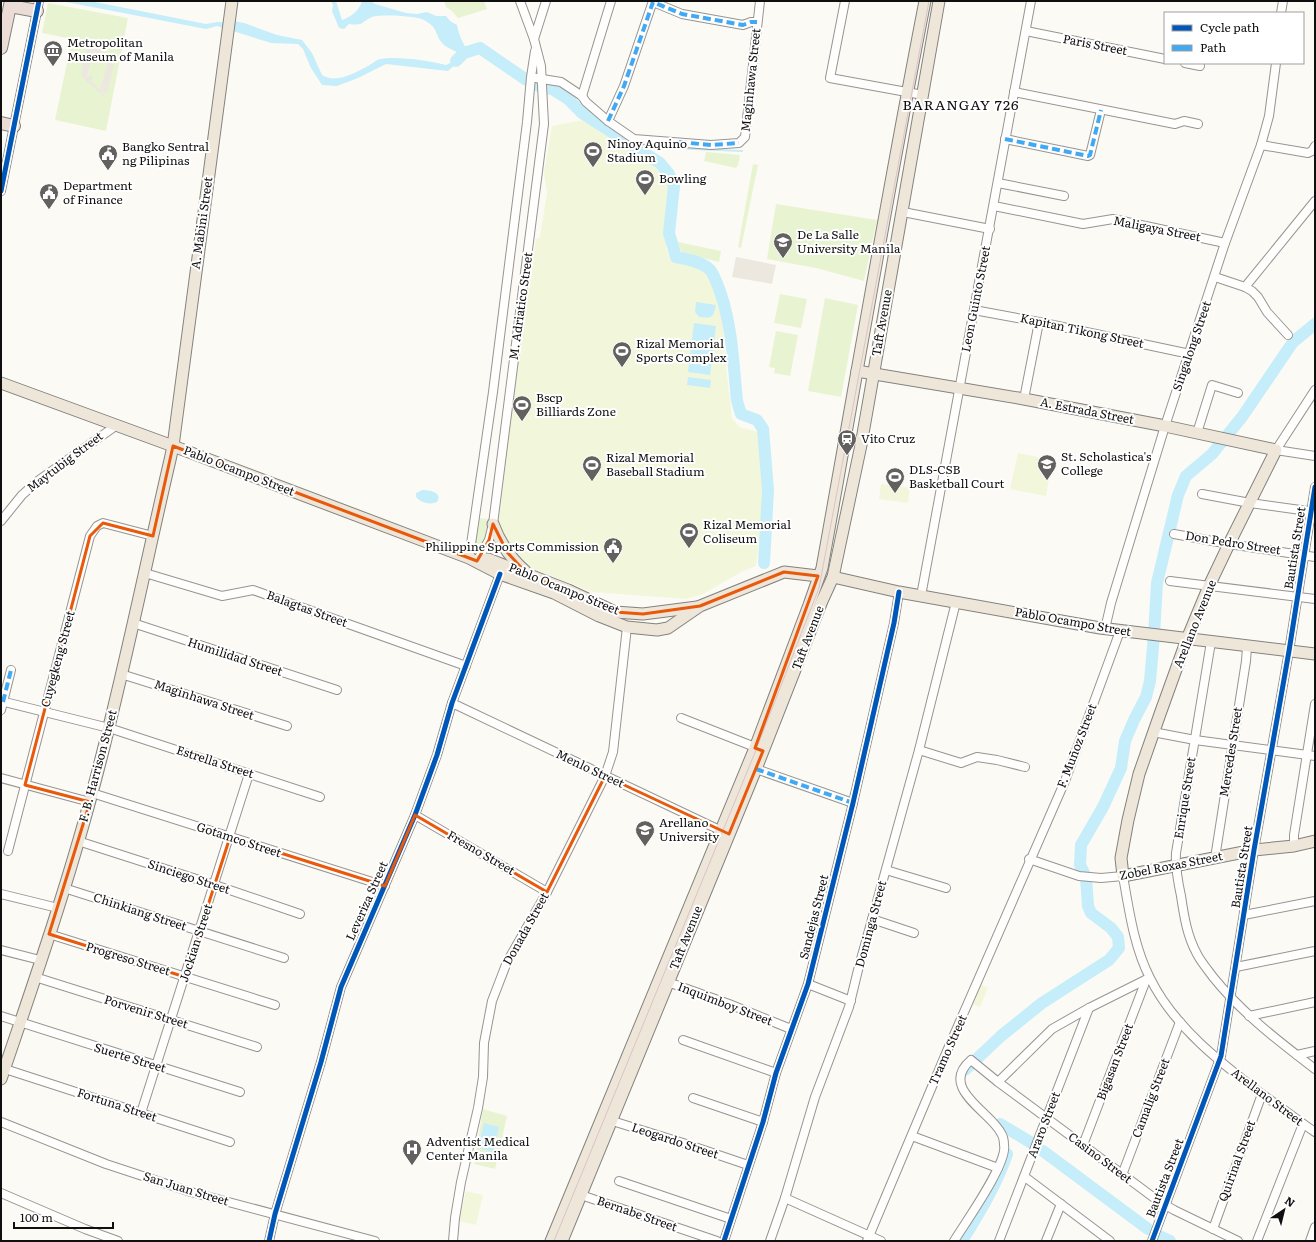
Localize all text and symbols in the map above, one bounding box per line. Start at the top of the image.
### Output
legend [1164,12,1304,64]
text: Cycle path [1200,18,1260,36]
street label: Maginhawa Street [736,27,764,133]
street label: Paris Street [1061,29,1129,59]
place label: Metropolitan Museum of Manila [67,33,174,65]
text: Path [1200,38,1226,56]
museum icon: Metropolitan Museum of Manila [42,39,64,67]
district label: BARANGAY 726 [902,94,1020,114]
place label: Ninoy Aquino Stadium [607,134,687,166]
place label: Bangko Sentral ng Pilipinas [122,137,209,169]
sports icon: Ninoy Aquino Stadium [582,140,604,168]
public building icon: Bangko Sentral ng Pilipinas [97,143,119,171]
sports icon: Bowling [634,168,656,196]
place label: Bowling [659,169,707,187]
street label: A. Mabini Street [186,175,216,270]
place label: Department of Finance [63,176,133,208]
public building icon: Department of Finance [38,182,60,210]
street label: Maligaya Street [1112,211,1203,245]
place label: De La Salle University Manila [797,225,901,257]
school or university icon: De La Salle University Manila [772,231,794,259]
street label: Leon Guinto Street [956,244,994,353]
street label: M. Adriatico Street [504,251,537,361]
street label: Taft Avenue [866,288,896,358]
street label: Singalong Street [1167,298,1215,393]
street label: Kapitan Tikong Street [1019,308,1146,352]
place label: Rizal Memorial Sports Complex [636,334,727,366]
sports icon: Rizal Memorial Sports Complex [611,340,633,368]
place label: Bscp Billiards Zone [536,388,616,420]
street label: A. Estrada Street [1039,392,1136,428]
sports icon: Bscp Billiards Zone [511,394,533,422]
street label: Maytubig Street [23,426,106,496]
station icon: Vito Cruz [836,428,858,456]
place label: Vito Cruz [861,429,915,447]
street label: Pablo Ocampo Street [181,441,298,500]
place label: St. Scholastica's College [1061,447,1152,479]
place label: Rizal Memorial Baseball Stadium [606,448,705,480]
school or university icon: St. Scholastica's College [1036,453,1058,481]
sports icon: Rizal Memorial Baseball Stadium [581,454,603,482]
place label: DLS-CSB Basketball Court [909,460,1005,492]
sports icon: DLS-CSB Basketball Court [884,466,906,494]
street label: Bautista Street [1279,505,1309,590]
place label: Rizal Memorial Coliseum [703,515,791,547]
sports icon: Rizal Memorial Coliseum [678,521,700,549]
street label: Don Pedro Street [1184,526,1282,558]
public building icon: Philippine Sports Commission [602,536,624,564]
place label: Philippine Sports Commission [425,537,599,555]
street label: Pablo Ocampo Street [506,558,623,619]
street label: Arellano Avenue [1168,577,1220,671]
street label: Balagtas Street [264,585,350,631]
street label: Pablo Ocampo Street [1014,602,1133,640]
street label: Taft Avenue [787,603,828,673]
street label: Cuyegkeng Street [35,608,79,709]
street label: Humilidad Street [185,632,285,680]
street label: Maginhawa Street [152,674,257,724]
street label: F. Muñoz Street [1052,701,1100,790]
street label: Mercedes Street [1214,705,1246,798]
street label: F. B. Harrison Street [73,707,121,824]
street label: Estrella Street [174,740,256,782]
street label: Menlo Street [553,744,628,792]
street label: Enrique Street [1169,755,1199,840]
place label: Arellano University [659,813,720,845]
street label: Gotamco Street [195,817,284,861]
school or university icon: Arellano University [634,819,656,847]
street label: Bautista Street [1226,824,1256,909]
street label: Fresno Street [444,825,519,879]
street label: Zobel Roxas Street [1118,846,1224,884]
street label: Sinciego Street [146,854,233,898]
street label: Leveriza Street [341,858,392,943]
street label: Sandejas Street [794,872,832,961]
street label: Dominga Street [850,878,890,969]
street label: Chinkiang Street [91,887,189,935]
street label: Donada Street [498,889,553,968]
street label: Jockian Street [174,901,216,984]
street label: Taft Avenue [664,903,706,972]
street label: Progreso Street [84,937,173,979]
street label: Inquimboy Street [675,977,776,1030]
street label: Porvenir Street [102,990,191,1032]
street label: Tramo Street [923,1011,971,1088]
street label: Bigasan Street [1091,1020,1137,1103]
street label: Suerte Street [92,1038,169,1077]
street label: Camalig Street [1127,1055,1174,1140]
street label: Arellano Street [1228,1063,1308,1129]
street label: Fortuna Street [75,1083,160,1125]
street label: Araro Street [1022,1089,1064,1161]
street label: Quirinal Street [1213,1117,1259,1204]
street label: Leogardo Street [630,1118,721,1163]
street label: Casino Street [1065,1127,1136,1187]
place label: Adventist Medical Center Manila [426,1132,529,1164]
street label: Bautista Street [1141,1135,1187,1220]
hospital icon: Adventist Medical Center Manila [401,1138,423,1166]
street label: San Juan Street [141,1166,231,1210]
north arrow [1264,1190,1304,1230]
street label: Bernabe Street [595,1191,680,1235]
text: N [1282,1192,1299,1210]
scale bar [14,1204,113,1230]
text: 100 m [20,1208,53,1226]

